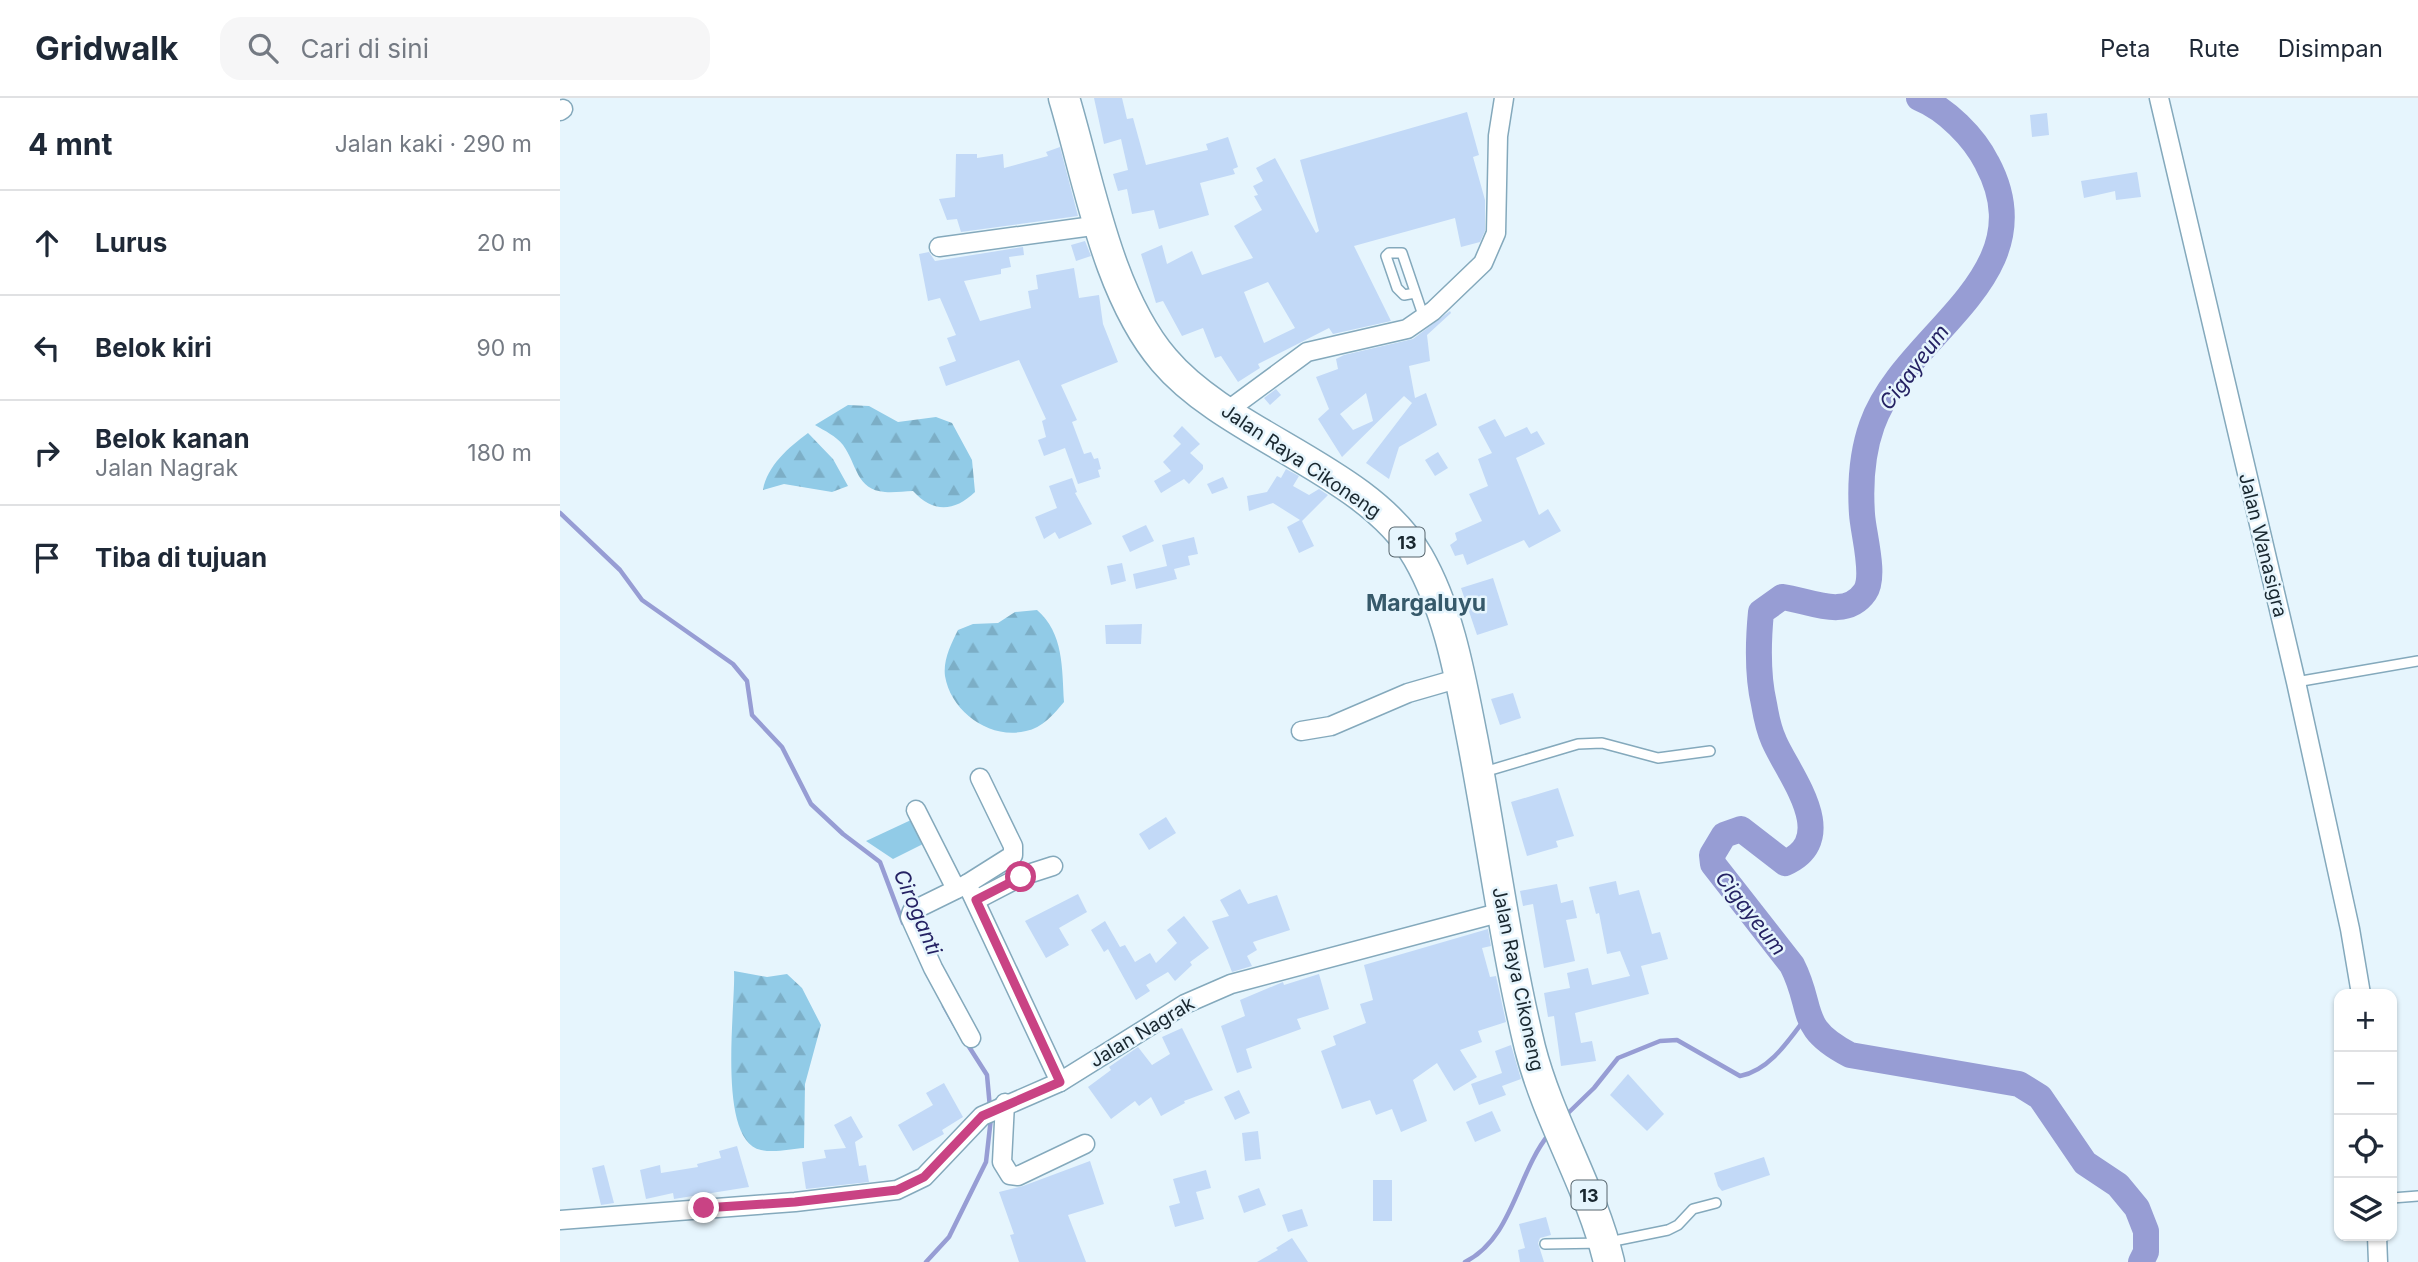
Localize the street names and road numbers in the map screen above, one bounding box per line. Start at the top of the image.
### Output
street label: Jalan Raya Cikoneng [1217,399,1385,523]
street label: Jalan Wanasigra [2234,471,2292,619]
road number: 13 [1390,528,1424,556]
street label: Jalan Raya Cikoneng [1487,885,1549,1073]
street label: Jalan Nagrak [1085,991,1199,1072]
road number: 13 [1572,1180,1606,1210]

